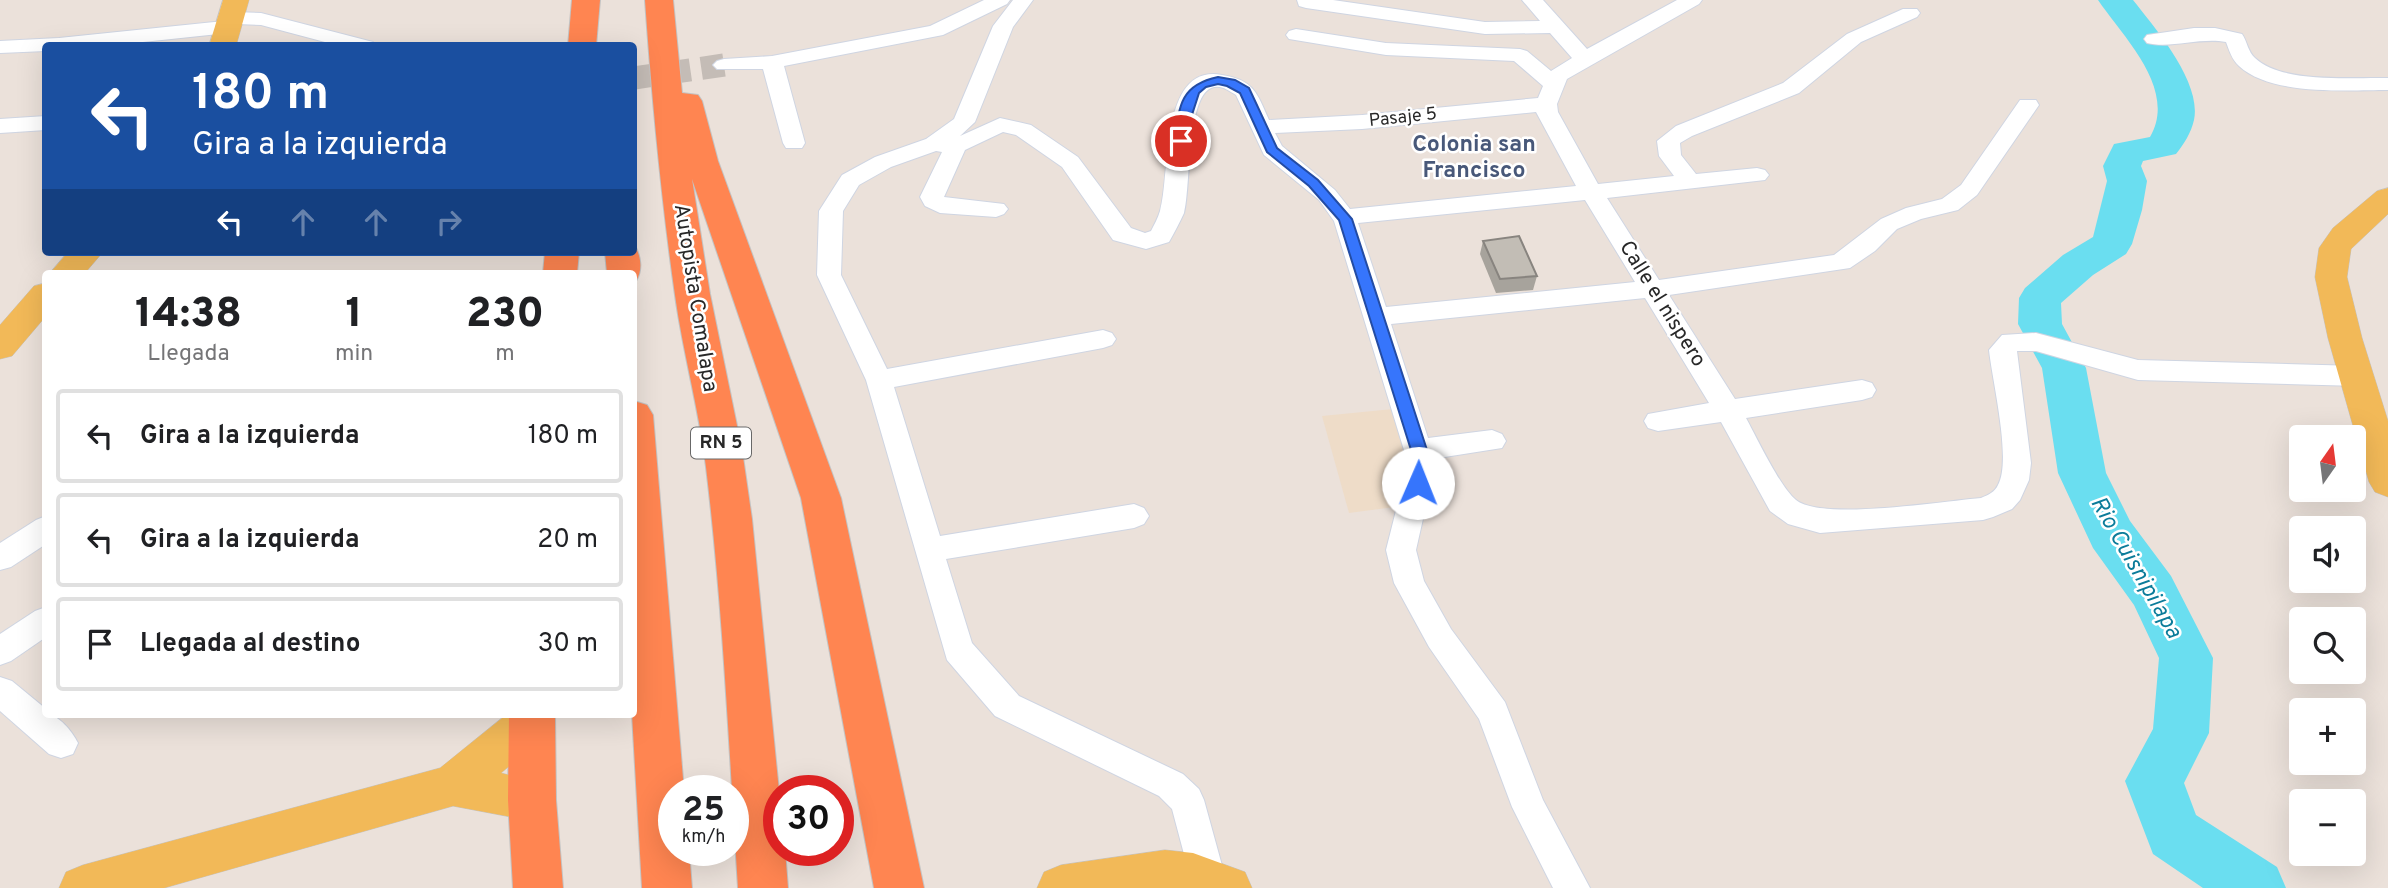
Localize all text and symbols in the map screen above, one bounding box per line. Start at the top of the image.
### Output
text: 180 m [192,65,329,127]
icon: left [77,70,168,161]
street label: Pasaje 5 [1368,103,1438,133]
pin [1151,111,1211,171]
icon: arrive [1162,122,1200,160]
text: Gira a la izquierda [192,126,448,166]
district label: Colonia san Francisco [1412,131,1536,186]
street label: Autopista Comalapa [667,202,723,394]
icon: left [211,203,249,241]
icon: ahead [284,203,322,241]
icon: ahead [357,203,395,241]
icon: right [430,203,468,241]
street label: Calle el nispero [1612,236,1712,372]
text: 14:38 [135,289,242,342]
text: 1 [345,289,363,342]
text: 230 [466,289,544,342]
text: Llegada [147,340,230,369]
text: min [335,340,373,369]
text: m [495,340,515,369]
icon: left [81,417,119,455]
text: Gira a la izquierda [140,420,359,453]
text: 180 m [528,420,598,453]
north arrow [2289,425,2366,502]
map controls [2289,425,2366,866]
road number: RN 5 [691,428,751,458]
position arrow [1381,446,1455,520]
water label: Rio Cuisnipilapa [2083,492,2187,644]
button: sound [2289,516,2366,593]
icon: left [81,521,119,559]
text: Gira a la izquierda [140,524,359,557]
text: 20 m [537,524,598,557]
button: search [2289,607,2366,684]
icon: arrive [81,625,119,663]
text: Llegada al destino [140,628,360,661]
text: 30 m [538,628,598,661]
button: + [2289,698,2366,775]
speed limit sign: 30 [763,775,854,866]
text: 25 [682,789,725,833]
button: − [2289,789,2366,866]
text: km/h [682,826,725,849]

